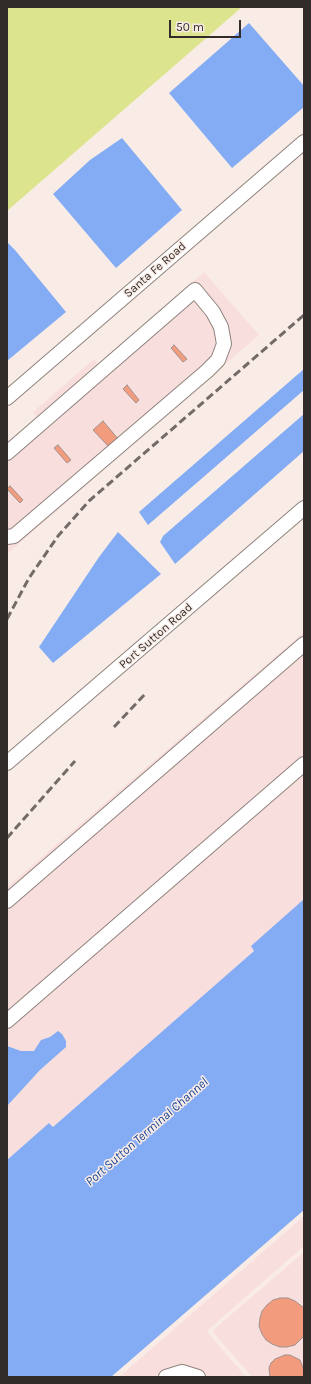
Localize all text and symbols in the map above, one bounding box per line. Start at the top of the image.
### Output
scale bar [171,12,243,38]
text: 50 m [176,20,204,34]
street label: Santa Fe Road [121,239,189,301]
street label: Port Sutton Road [116,600,196,672]
water label: Port Sutton Terminal Channel [82,1074,212,1190]

